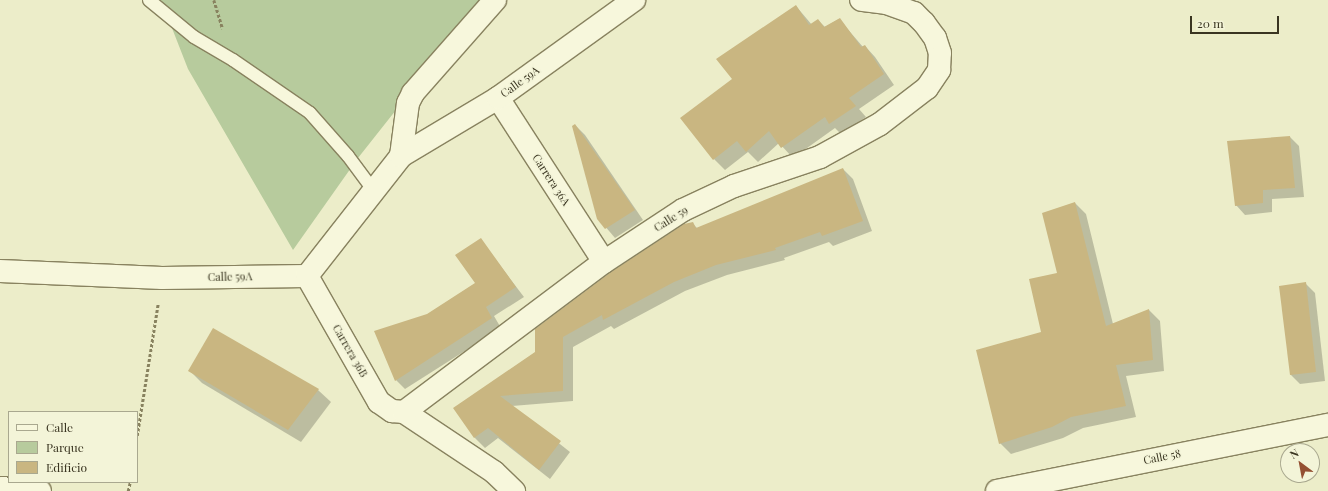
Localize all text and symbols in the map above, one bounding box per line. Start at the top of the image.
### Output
scale bar [1192,8,1281,34]
text: 20 m [1197,15,1224,31]
street label: Calle 59A [498,64,542,100]
street label: Carrera 36A [529,152,573,208]
street label: Calle 59 [652,203,690,235]
street label: Calle 59A [208,270,252,284]
street label: Carrera 36B [330,322,370,380]
legend [8,411,138,483]
text: Calle [46,419,73,435]
text: Parque [46,439,84,455]
north arrow [1280,443,1320,483]
text: N [1287,445,1301,462]
street label: Calle 58 [1142,447,1182,467]
text: Edificio [46,459,87,475]

